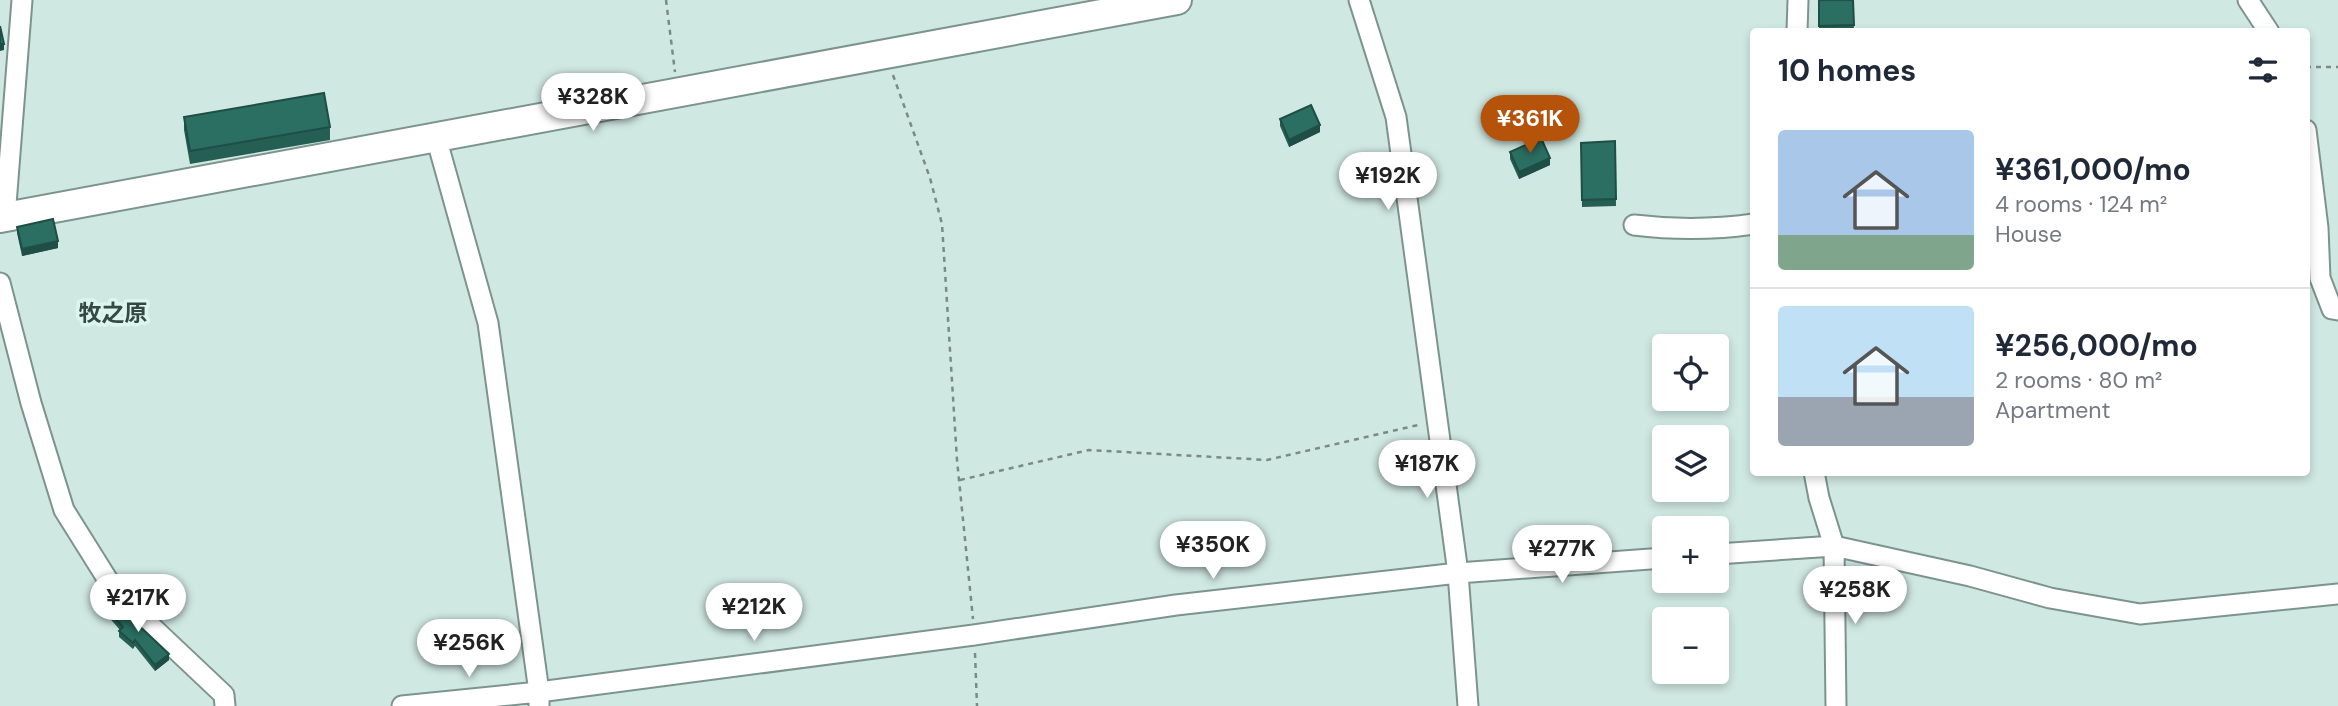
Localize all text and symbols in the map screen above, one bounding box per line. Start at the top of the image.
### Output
text: 10 homes [1778,51,1916,90]
icon: filters [2244,51,2282,89]
pin: ¥328K [544,74,642,133]
text: ¥328K [557,81,629,111]
pin: ¥361K [1481,96,1579,155]
text: ¥361K [1497,103,1563,133]
text: ¥361,000/mo [1995,150,2191,189]
pin: ¥192K [1339,152,1437,212]
icon: home [1834,158,1918,242]
text: ¥192K [1355,160,1421,190]
text: 4 rooms · 124 m² [1995,189,2167,219]
text: House [1995,219,2062,249]
district label: 牧之原 [79,298,148,328]
text: ¥256,000/mo [1995,326,2198,365]
map controls [1652,334,1729,684]
button: locate [1652,334,1729,411]
icon: home [1834,334,1918,418]
text: 2 rooms · 80 m² [1995,365,2162,395]
text: Apartment [1995,395,2110,425]
button: layers [1652,425,1729,502]
pin: ¥187K [1378,440,1476,500]
text: ¥187K [1394,448,1460,478]
button: + [1652,516,1729,593]
pin: ¥350K [1164,522,1262,581]
pin: ¥277K [1513,526,1611,585]
text: ¥350K [1176,529,1250,559]
text: ¥277K [1528,533,1596,563]
pin: ¥258K [1806,566,1904,626]
pin: ¥217K [89,574,187,634]
text: ¥258K [1819,574,1891,604]
text: ¥217K [106,582,170,612]
pin: ¥212K [705,584,803,643]
text: ¥212K [722,591,786,621]
button: − [1652,607,1729,684]
pin: ¥256K [420,620,518,679]
text: ¥256K [433,627,505,657]

